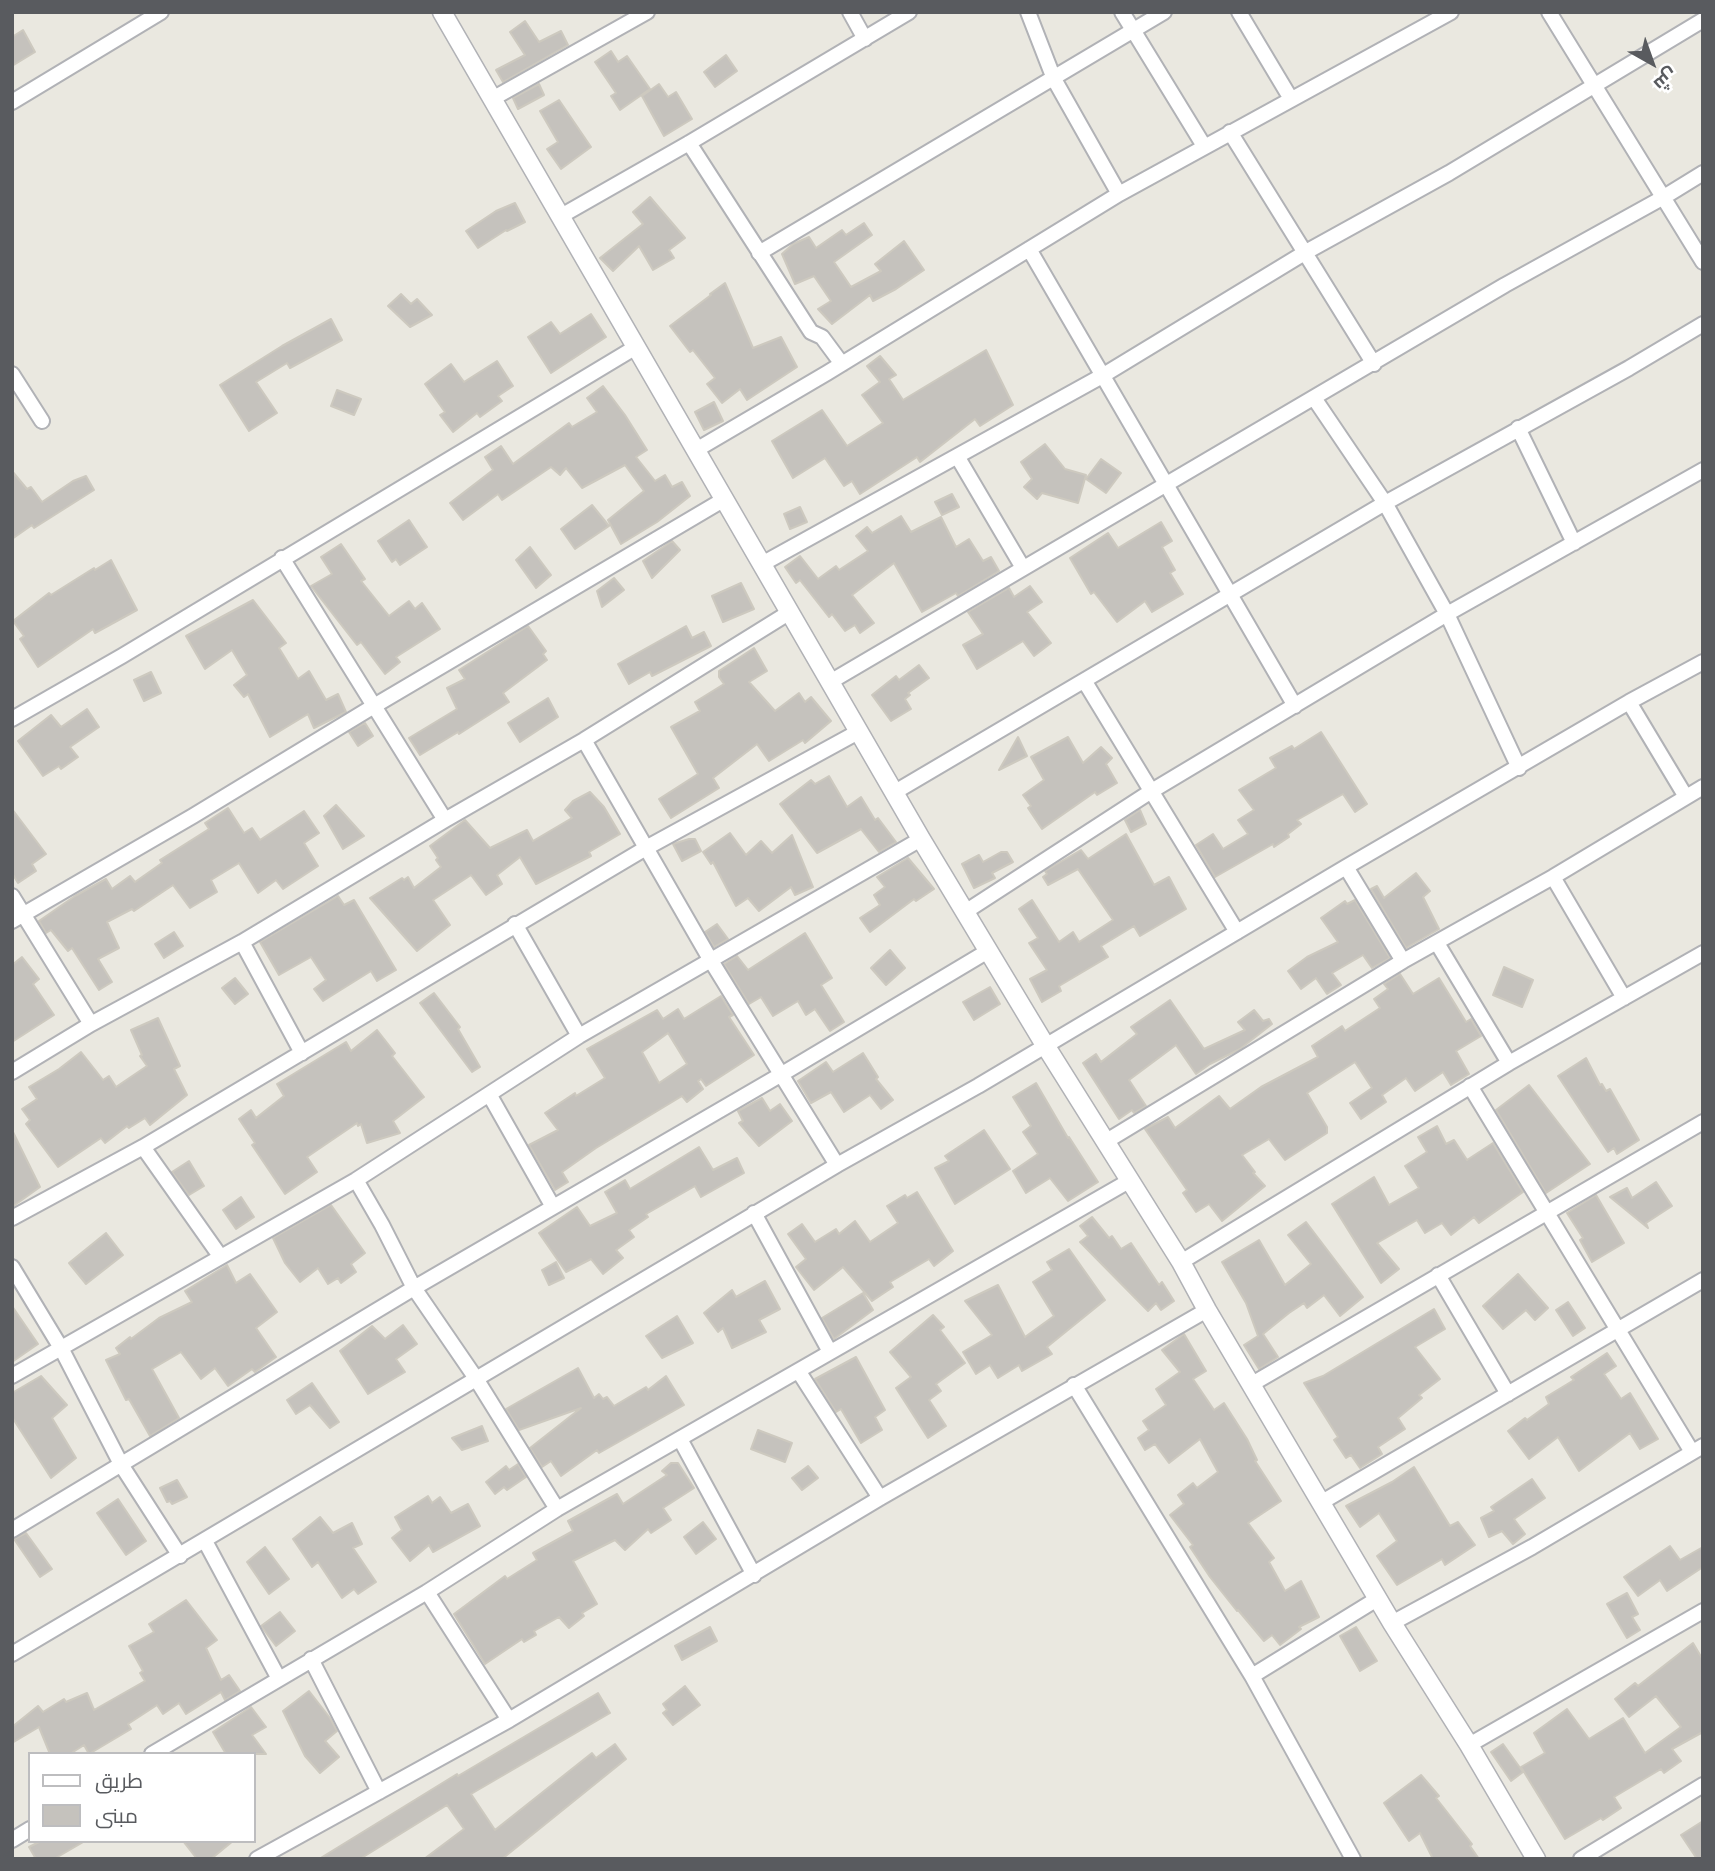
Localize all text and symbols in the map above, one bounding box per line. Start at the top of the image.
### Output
north arrow [1617,28,1687,98]
text: ش [1648,62,1683,97]
legend [28,1752,256,1843]
text: طريق [95,1767,143,1794]
text: مبنى [95,1802,138,1829]

